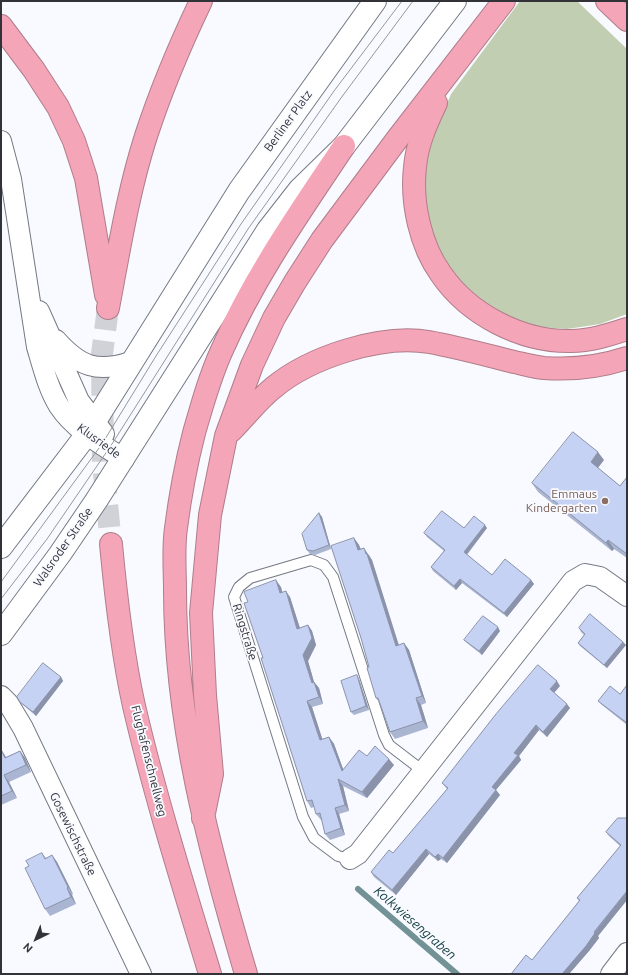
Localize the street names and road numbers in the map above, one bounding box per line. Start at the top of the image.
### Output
street label: Berliner Platz [261,87,315,155]
street label: Klusriede [74,420,124,462]
street label: Walsroder Straße [30,505,96,589]
street label: Ringstraße [230,602,260,662]
street label: Flughafenschnellweg [128,704,170,818]
street label: Gosewischstraße [47,790,99,878]

